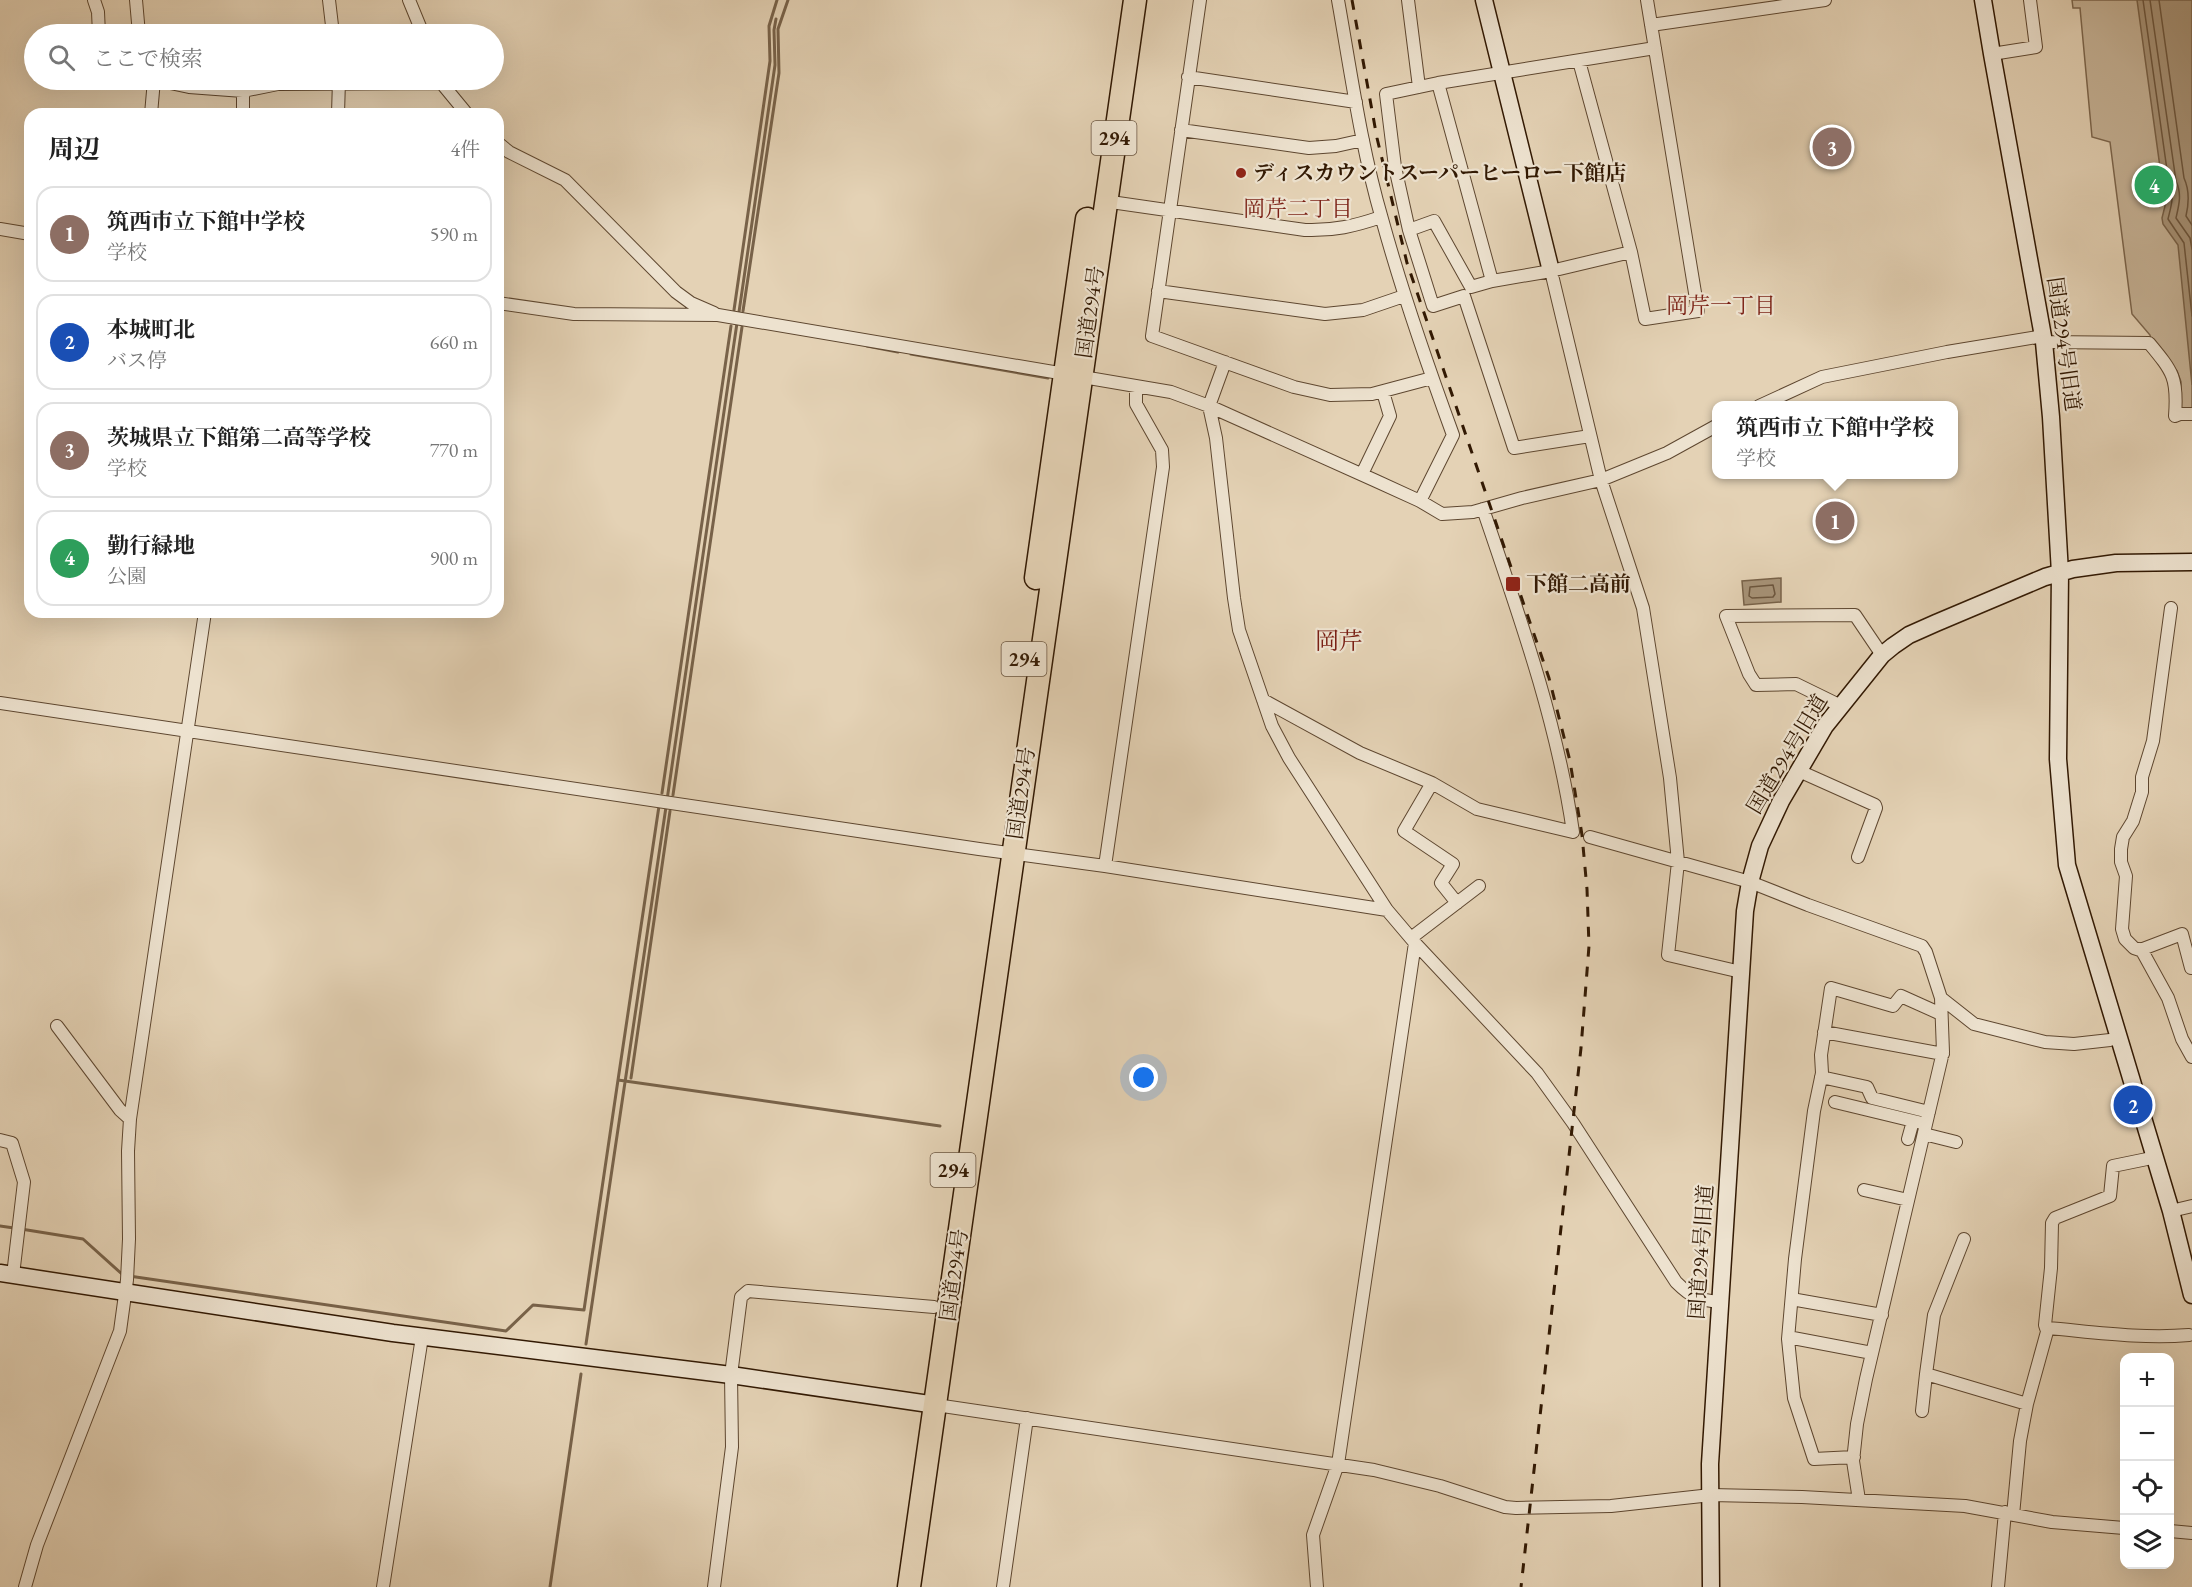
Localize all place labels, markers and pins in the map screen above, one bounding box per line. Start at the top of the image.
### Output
pin: 3 [1812,124,1852,170]
place label: ディスカウントスーパーヒーロー下館店 [1253,159,1626,186]
pin: 4 [2134,162,2174,207]
marker: ディスカウントスーパーヒーロー下館店 [1234,166,1248,180]
pin: 1 [1816,498,1854,544]
place label: 下館二高前 [1526,570,1631,597]
marker: 下館二高前 [1504,575,1522,593]
pin: 2 [2114,1082,2152,1128]

